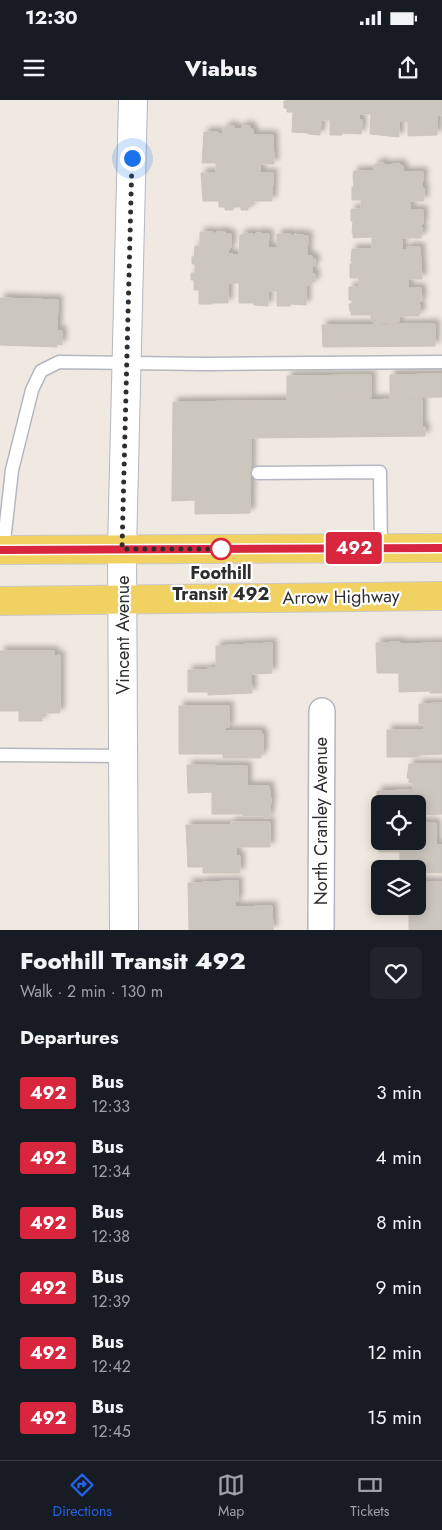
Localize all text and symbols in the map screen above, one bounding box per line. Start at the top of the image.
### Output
text: 12:30 [25,4,78,31]
text: Viabus [185,52,257,84]
icon: menu [20,54,48,82]
icon: share [394,54,422,82]
your location [120,146,145,171]
line badge: 492 [325,532,383,564]
text: 492 [336,535,372,561]
marker: Foothill Transit 492 [210,538,232,560]
place label: Foothill Transit 492 [173,560,270,607]
street label: Vincent Avenue [110,575,136,695]
street label: Arrow Highway [282,583,400,611]
street label: North Cranley Avenue [308,737,334,905]
map controls [371,795,426,915]
button: locate [371,795,426,850]
button: layers [371,860,426,915]
text: Foothill Transit 492 [20,943,246,978]
button: heart [370,947,422,999]
text: Walk · 2 min · 130 m [20,980,163,1003]
text: Departures [20,1024,119,1051]
text: Bus [91,1068,124,1095]
text: 3 min [376,1079,422,1106]
text: 492 [30,1080,66,1106]
text: 12:33 [91,1095,130,1118]
text: Bus [91,1133,124,1160]
text: 4 min [375,1144,422,1171]
text: 492 [30,1145,66,1171]
text: 12:34 [91,1160,131,1183]
text: Bus [91,1198,124,1225]
text: 8 min [376,1209,422,1236]
text: 492 [30,1210,66,1236]
text: 12:38 [91,1225,130,1248]
text: Bus [91,1263,124,1290]
text: 9 min [376,1274,422,1301]
text: 492 [30,1275,66,1301]
text: 12:39 [91,1290,130,1313]
text: Bus [91,1328,124,1355]
text: 12 min [367,1339,422,1366]
text: 492 [30,1340,66,1366]
text: 12:42 [91,1355,131,1378]
text: Bus [91,1393,124,1420]
text: 15 min [367,1404,422,1431]
text: 492 [30,1405,66,1431]
text: 12:45 [91,1420,131,1443]
tab: Directions [53,1471,112,1521]
tab: Map [217,1471,245,1521]
tab: Tickets [350,1471,389,1521]

